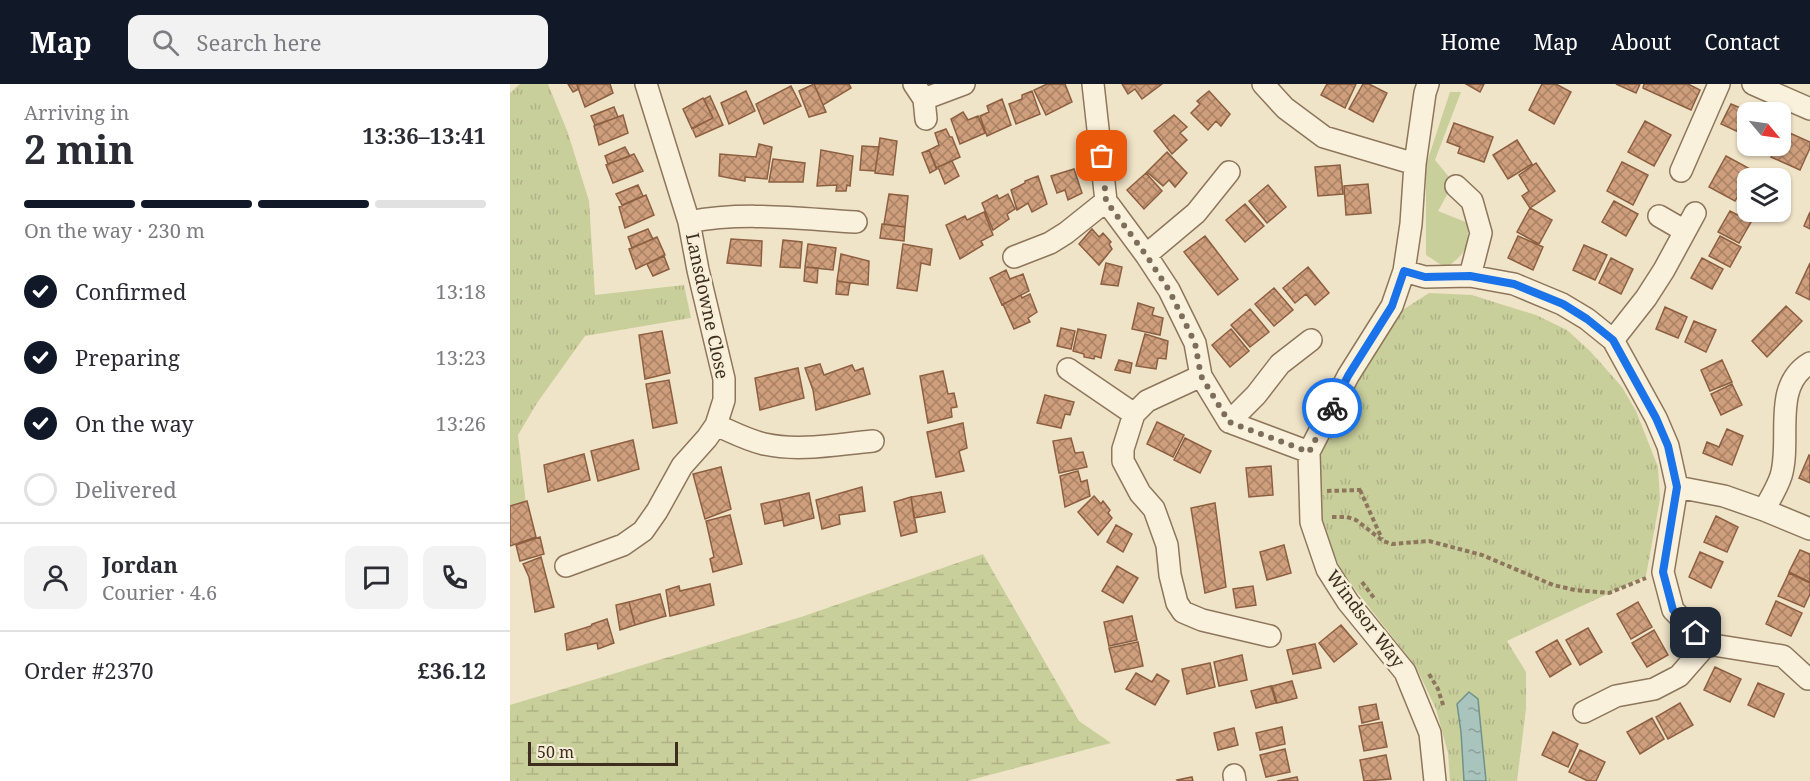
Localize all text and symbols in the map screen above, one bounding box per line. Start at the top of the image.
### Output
search box [128,15,548,69]
text: Map [30,23,92,61]
icon: search [149,26,182,59]
text: Search here [197,27,321,57]
text: Home [1441,28,1501,56]
text: Map [1534,28,1578,56]
text: About [1611,28,1672,56]
text: Contact [1705,28,1780,56]
text: Arriving in [24,99,129,126]
north arrow [1737,102,1791,156]
map controls [1737,102,1791,222]
text: 13:36–13:41 [362,120,486,150]
text: 2 min [24,122,134,175]
pin [1076,130,1127,181]
icon: bag [1085,139,1118,172]
button: layers [1737,168,1791,222]
text: On the way · 230 m [24,217,205,244]
street label: Lansdowne Close [681,231,735,381]
icon: check [24,275,57,308]
text: Confirmed [75,276,186,306]
text: 13:18 [436,278,486,305]
icon: check [24,341,57,374]
text: Preparing [75,342,180,372]
text: 13:23 [436,344,486,371]
courier [1302,378,1362,438]
icon: bike [1316,392,1349,425]
icon: check [24,407,57,440]
text: On the way [75,408,194,438]
text: 13:26 [436,410,486,437]
text: Delivered [75,474,177,504]
button: person [24,546,87,609]
button: chat [345,546,408,609]
button: phone [423,546,486,609]
text: Jordan [102,549,178,579]
street label: Windsor Way [1321,565,1411,673]
text: Courier · 4.6 [102,579,217,606]
pin [1670,607,1721,658]
icon: home [1679,616,1712,649]
text: Order #2370 [24,655,154,685]
text: £36.12 [418,655,486,685]
scale bar [528,739,678,766]
text: 50 m [537,741,574,763]

